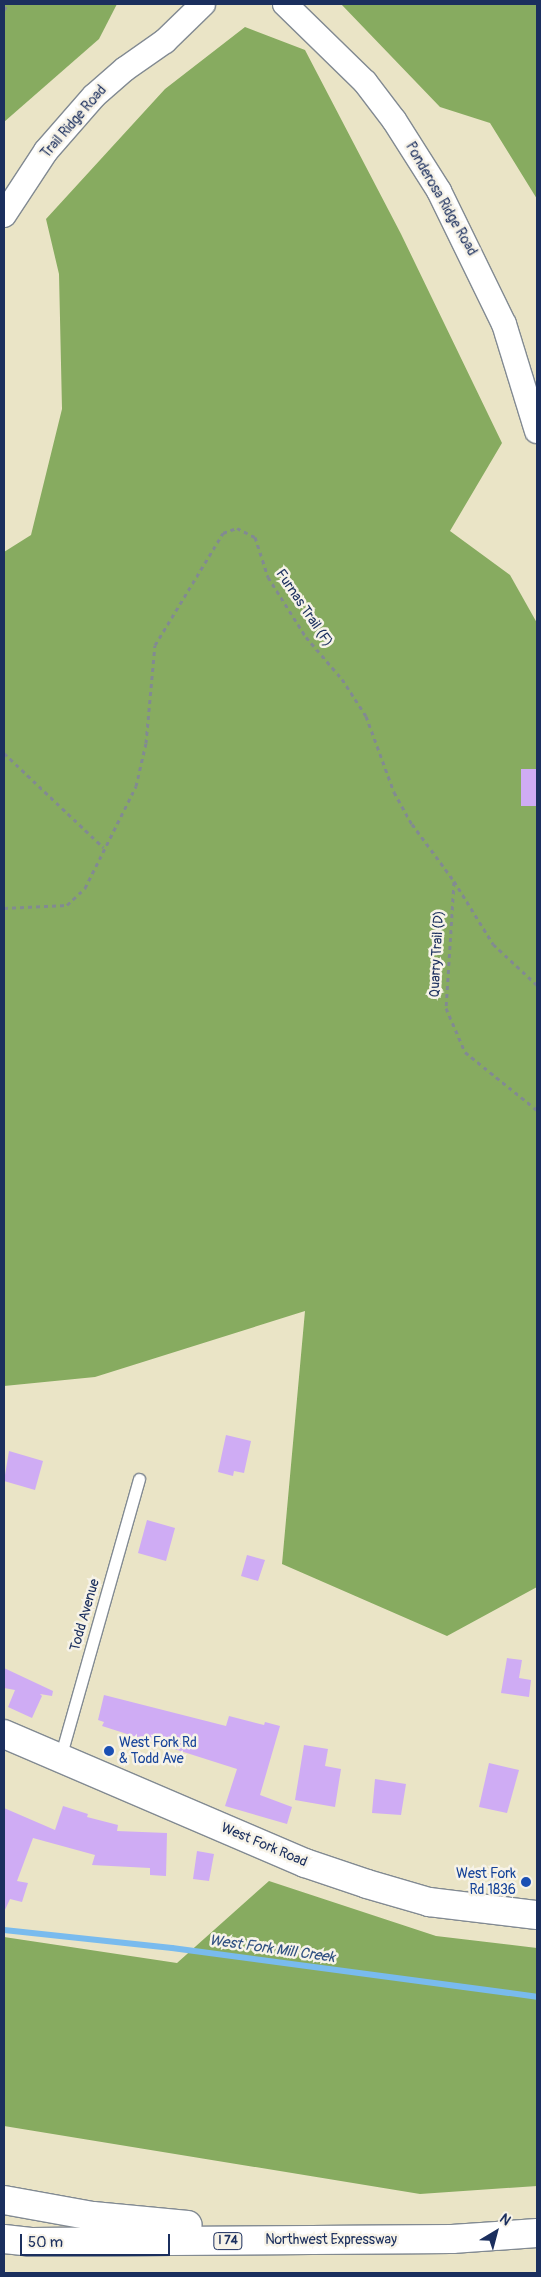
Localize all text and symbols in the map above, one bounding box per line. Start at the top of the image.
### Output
street label: Trail Ridge Road [38,82,110,162]
street label: Ponderosa Ridge Road [402,139,480,259]
street label: Furnas Trail (F) [272,566,336,650]
street label: Quarry Trail (D) [426,910,448,998]
street label: Todd Avenue [67,1577,103,1653]
place label: West Fork Rd & Todd Ave [119,1735,197,1768]
marker: West Fork Rd & Todd Ave [103,1745,115,1757]
street label: West Fork Road [218,1819,310,1871]
place label: West Fork Rd 1836 [456,1866,516,1898]
marker: West Fork Rd 1836 [520,1876,532,1888]
water label: West Fork Mill Creek [208,1931,336,1967]
north arrow [471,2207,521,2257]
text: N [496,2210,514,2229]
scale bar [22,2224,172,2256]
road number: I 74 [213,2232,243,2250]
street label: Northwest Expressway [265,2232,397,2248]
text: 50 m [28,2233,63,2252]

